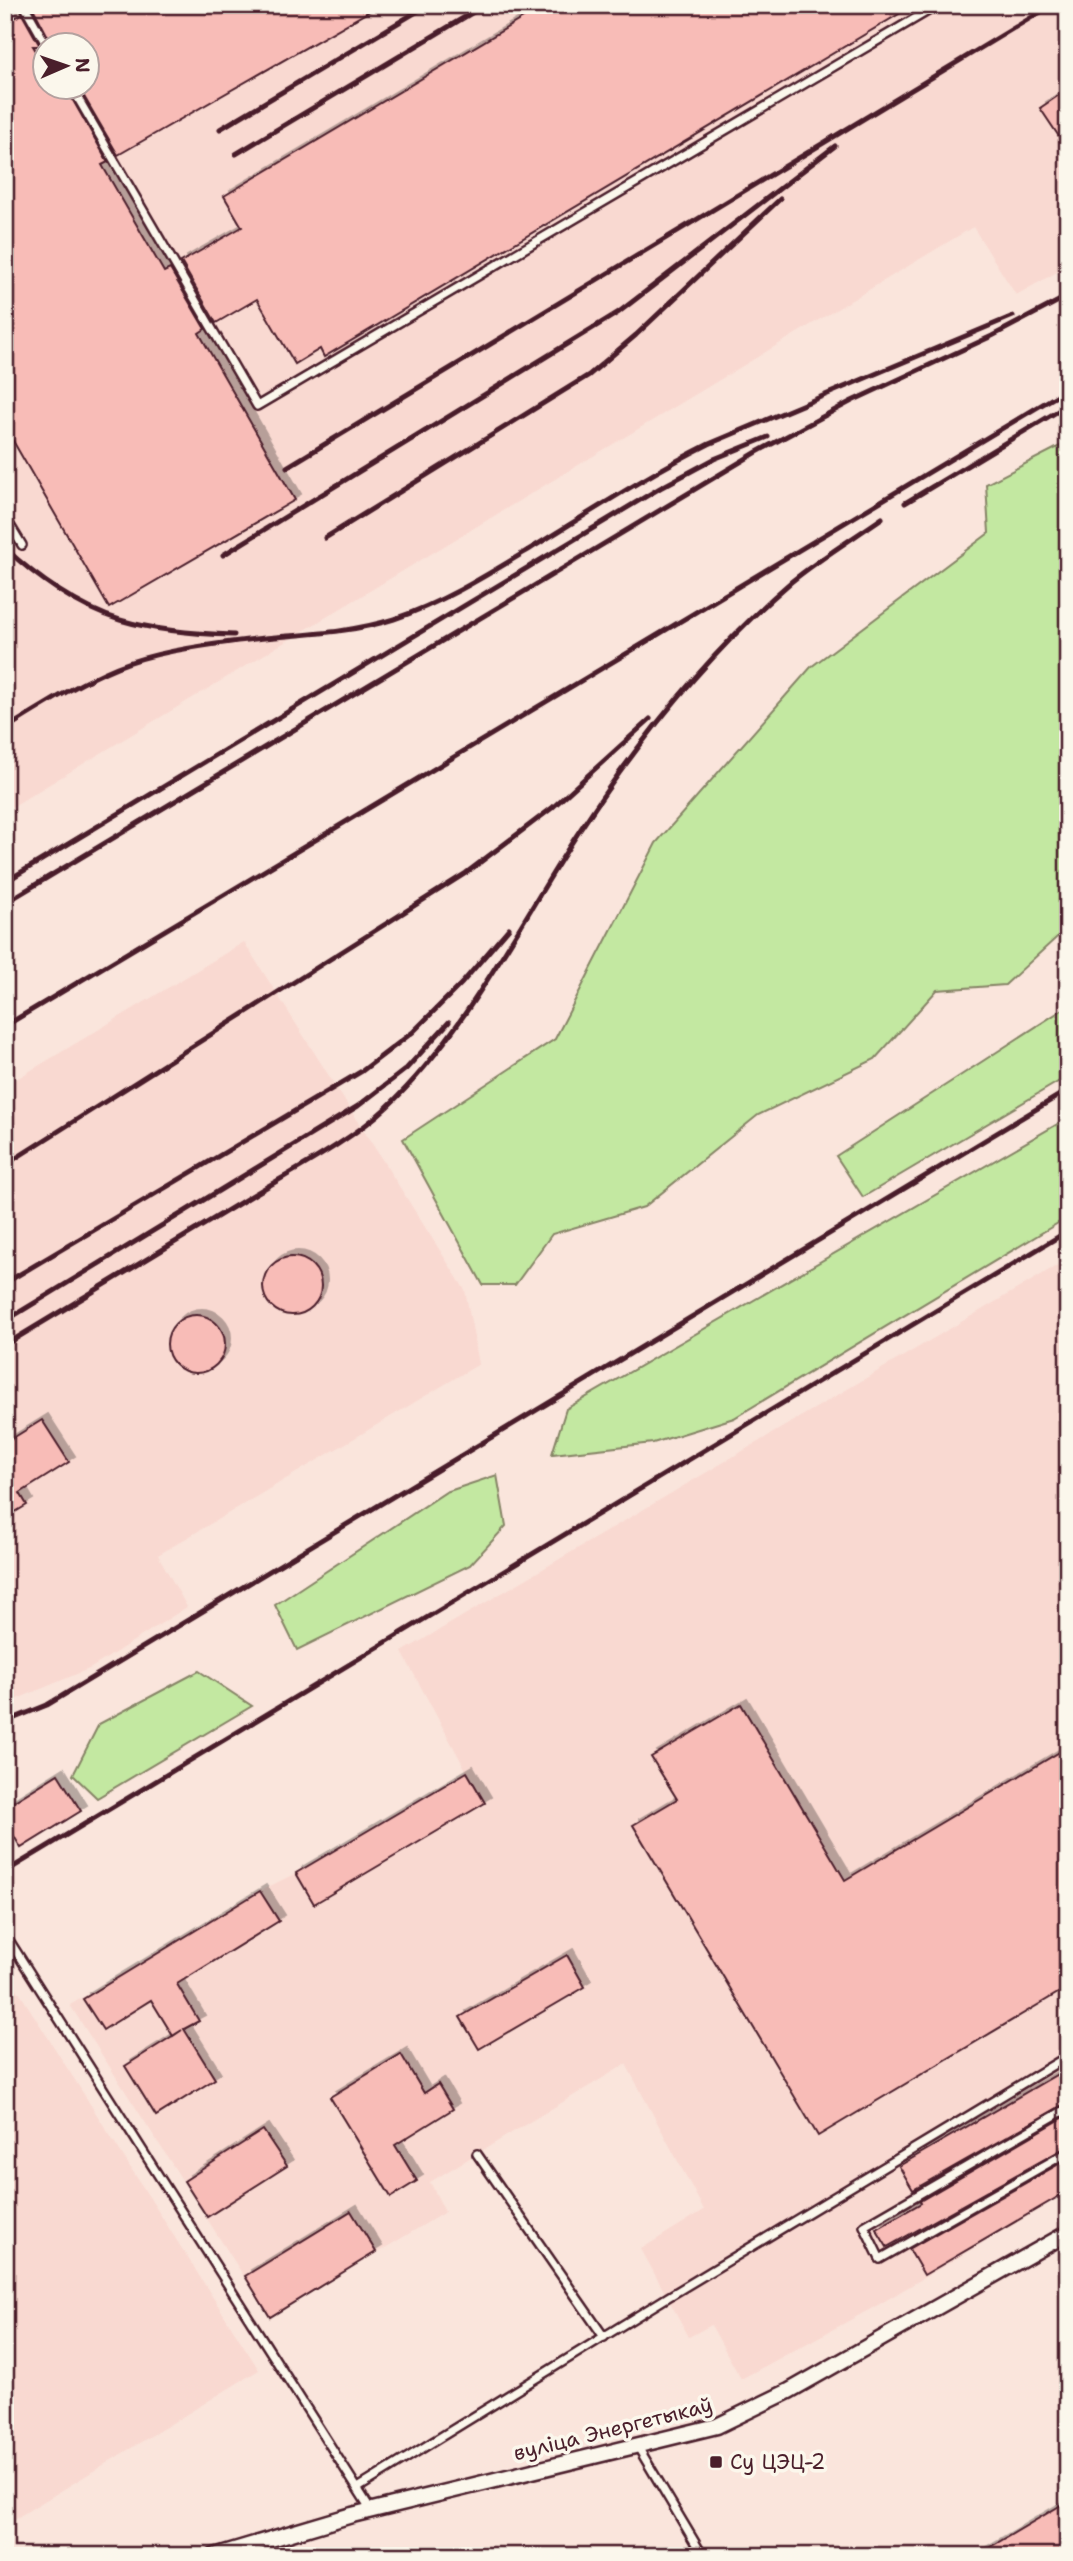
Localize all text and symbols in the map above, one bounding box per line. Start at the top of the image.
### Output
north arrow [32,32,102,102]
text: N [70,57,95,73]
street label: вуліца Энергетыкаў [511,2391,715,2467]
place label: Су ЦЭЦ-2 [730,2448,825,2476]
marker: Су ЦЭЦ-2 [708,2454,724,2470]

